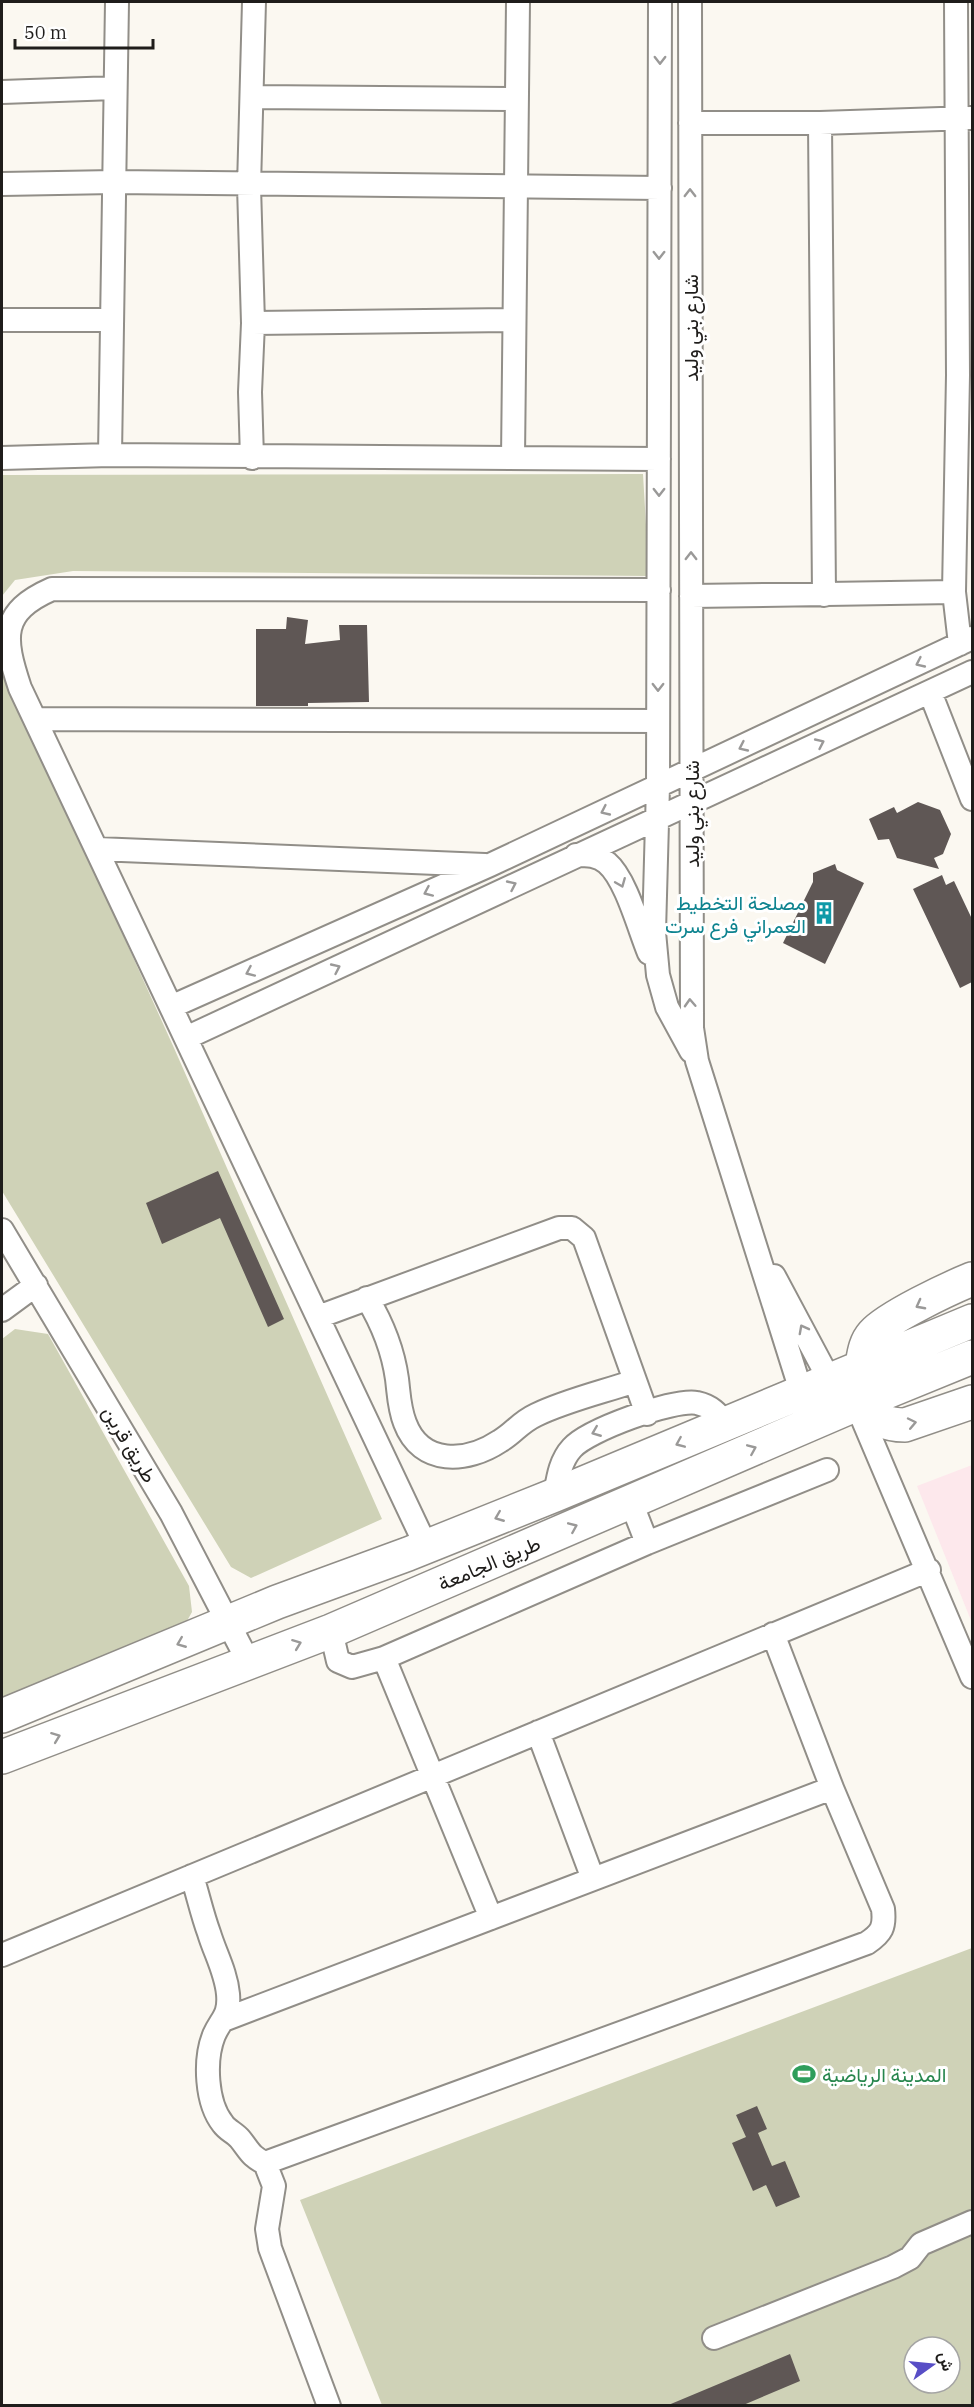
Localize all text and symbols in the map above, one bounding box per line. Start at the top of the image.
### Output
scale bar [15,12,153,50]
text: 50 m [24,21,67,44]
one-way arrow [654,55,666,64]
one-way arrow [684,188,696,197]
one-way arrow [653,250,666,259]
street label: شارع بني وليد [677,274,708,382]
one-way arrow [653,487,665,496]
one-way arrow [685,551,697,560]
one-way arrow [915,656,926,668]
one-way arrow [652,682,665,691]
one-way arrow [739,739,750,751]
one-way arrow [813,739,824,751]
street label: شارع بني وليد [678,760,709,868]
one-way arrow [601,803,612,815]
one-way arrow [614,877,626,888]
one-way arrow [506,880,517,892]
one-way arrow [424,885,435,897]
place label: مصلحة التخطيط العمراني فرع سرت [665,889,806,943]
building icon: مصلحة التخطيط العمراني فرع سرت [811,900,837,926]
one-way arrow [329,963,340,975]
one-way arrow [246,964,257,976]
one-way arrow [684,998,697,1007]
one-way arrow [916,1298,926,1309]
one-way arrow [799,1324,810,1335]
street label: طريق قرين [96,1401,164,1487]
one-way arrow [907,1417,917,1430]
one-way arrow [592,1425,603,1437]
one-way arrow [675,1436,686,1448]
one-way arrow [746,1445,757,1457]
one-way arrow [494,1510,505,1522]
one-way arrow [567,1522,578,1534]
street label: طريق الجامعة [434,1529,544,1597]
one-way arrow [177,1636,188,1648]
one-way arrow [291,1639,302,1652]
one-way arrow [50,1731,61,1744]
sports icon: المدينة الرياضية [791,2061,817,2087]
place label: المدينة الرياضية [822,2061,946,2088]
north arrow [902,2335,962,2395]
text: ش [934,2349,959,2373]

